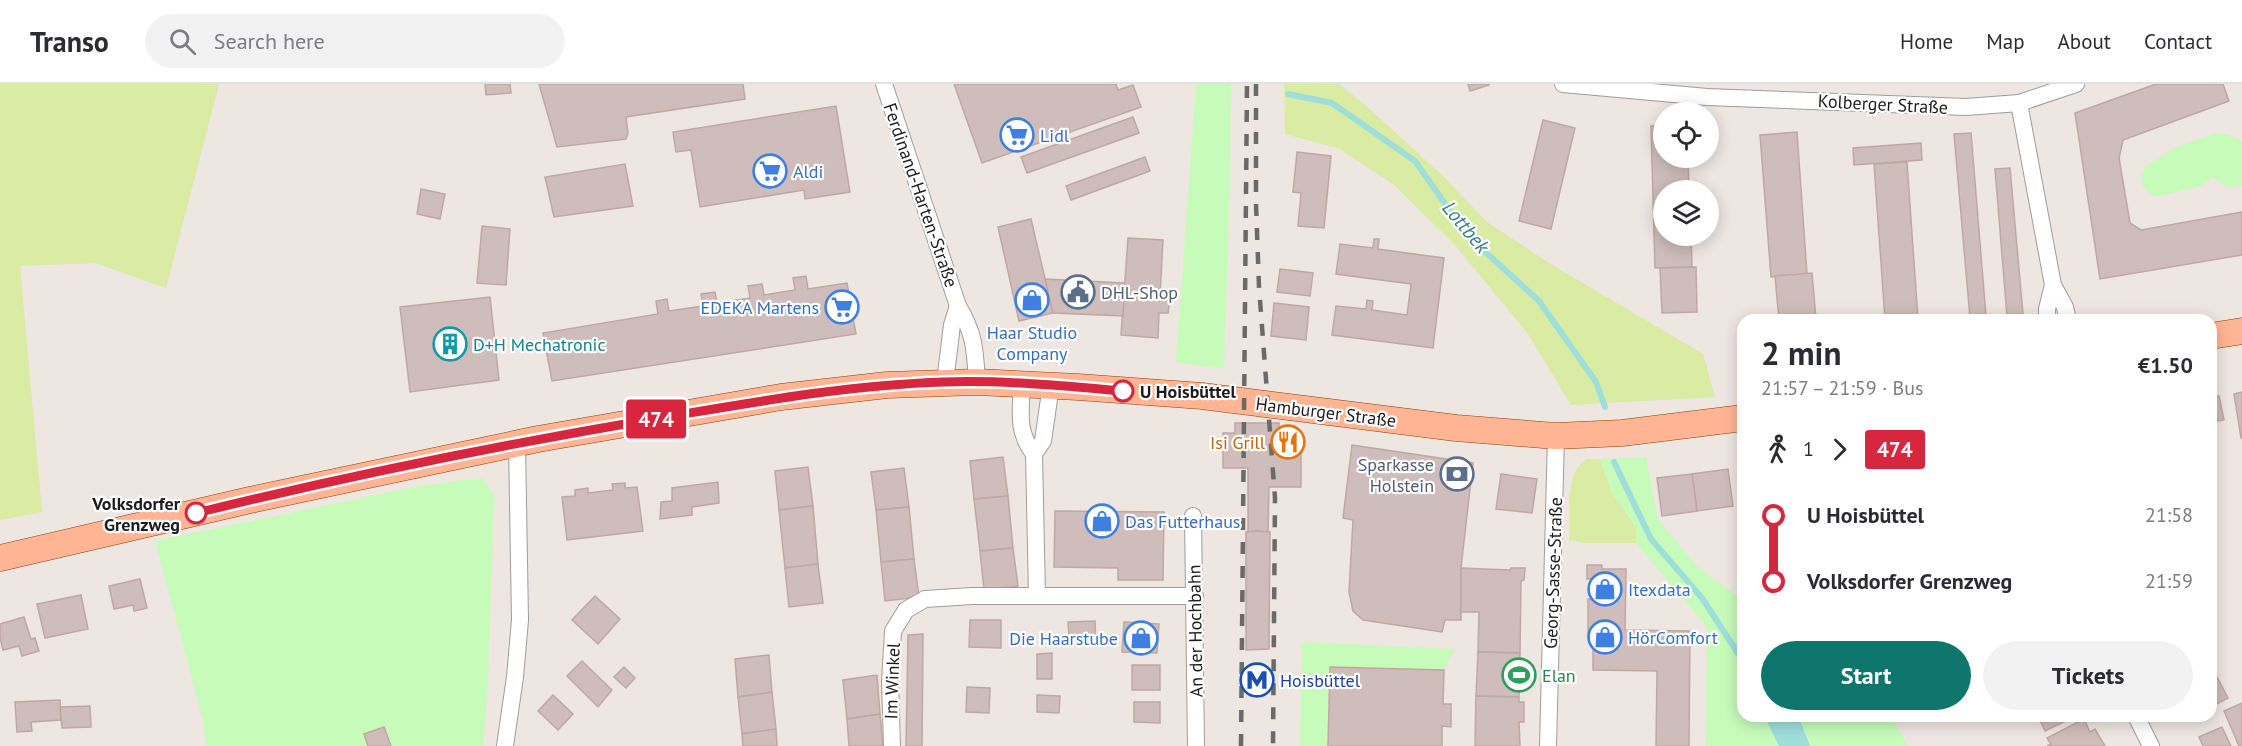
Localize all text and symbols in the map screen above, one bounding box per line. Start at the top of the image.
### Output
search box [145,14,565,68]
text: Transo [30,23,109,60]
icon: search [166,25,199,58]
text: Search here [214,27,325,55]
text: Home [1900,28,1953,55]
text: Map [1986,28,2025,55]
text: About [2058,28,2111,55]
text: Contact [2144,28,2212,55]
street label: Kolberger Straße [1817,89,1949,119]
street label: Ferdinand-Harten-Straße [879,100,963,290]
map controls [1653,102,1719,246]
button: locate [1653,102,1719,168]
supermarket icon: Lidl [999,117,1035,153]
place label: Lidl [1040,124,1070,147]
supermarket icon: Aldi [752,153,788,189]
place label: Aldi [793,160,823,183]
button: layers [1653,180,1719,246]
water label: Lottbek [1437,196,1496,259]
public building icon: DHL-Shop [1060,274,1096,310]
place label: DHL-Shop [1101,281,1178,304]
shop icon: Haar Studio Company [1014,282,1050,318]
supermarket icon: EDEKA Martens [824,289,860,325]
place label: EDEKA Martens [701,296,819,319]
place label: Haar Studio Company [987,321,1077,365]
building icon: D+H Mechatronic [432,326,468,362]
text: 2 min [1761,331,1842,374]
place label: D+H Mechatronic [473,333,606,356]
text: €1.50 [2138,351,2193,379]
text: 21:57 – 21:59 · Bus [1761,375,1923,401]
marker: U Hoisbüttel [1112,380,1134,402]
place label: U Hoisbüttel [1140,380,1236,403]
street label: Hamburger Straße [1254,392,1398,432]
line badge: 474 [622,400,690,438]
text: 474 [638,406,674,433]
restaurant icon: Isi Grill [1270,424,1306,460]
place label: Isi Grill [1210,431,1266,454]
icon: walk [1761,433,1794,466]
icon: forward [1823,433,1856,466]
text: 1 [1803,436,1814,462]
text: 474 [1877,436,1913,463]
place label: Sparkasse Holstein [1358,453,1434,497]
bank icon: Sparkasse Holstein [1439,456,1475,492]
place label: Volksdorfer Grenzweg [91,492,181,536]
street label: Georg-Sasse-Straße [1539,497,1567,649]
text: U Hoisbüttel [1807,501,1924,529]
marker: Volksdorfer Grenzweg [185,502,207,524]
text: 21:58 [2145,502,2193,528]
shop icon: Das Futterhaus [1084,503,1120,539]
place label: Das Futterhaus [1125,510,1240,533]
street label: An der Hochbahn [1182,564,1208,698]
text: Volksdorfer Grenzweg [1807,567,2012,595]
text: 21:59 [2145,568,2193,594]
shop icon: Itexdata [1587,571,1623,607]
place label: Itexdata [1628,578,1691,601]
shop icon: HörComfort [1587,619,1623,655]
shop icon: Die Haarstube [1123,620,1159,656]
place label: HörComfort [1628,626,1718,649]
place label: Die Haarstube [1009,627,1118,650]
button: Start [1761,641,1971,710]
button: Tickets [1983,641,2193,710]
street label: Im Winkel [879,642,905,720]
sports icon: Elan [1501,657,1537,693]
metro station icon: Hoisbüttel [1239,662,1275,698]
place label: Elan [1542,664,1576,687]
place label: Hoisbüttel [1280,669,1361,692]

